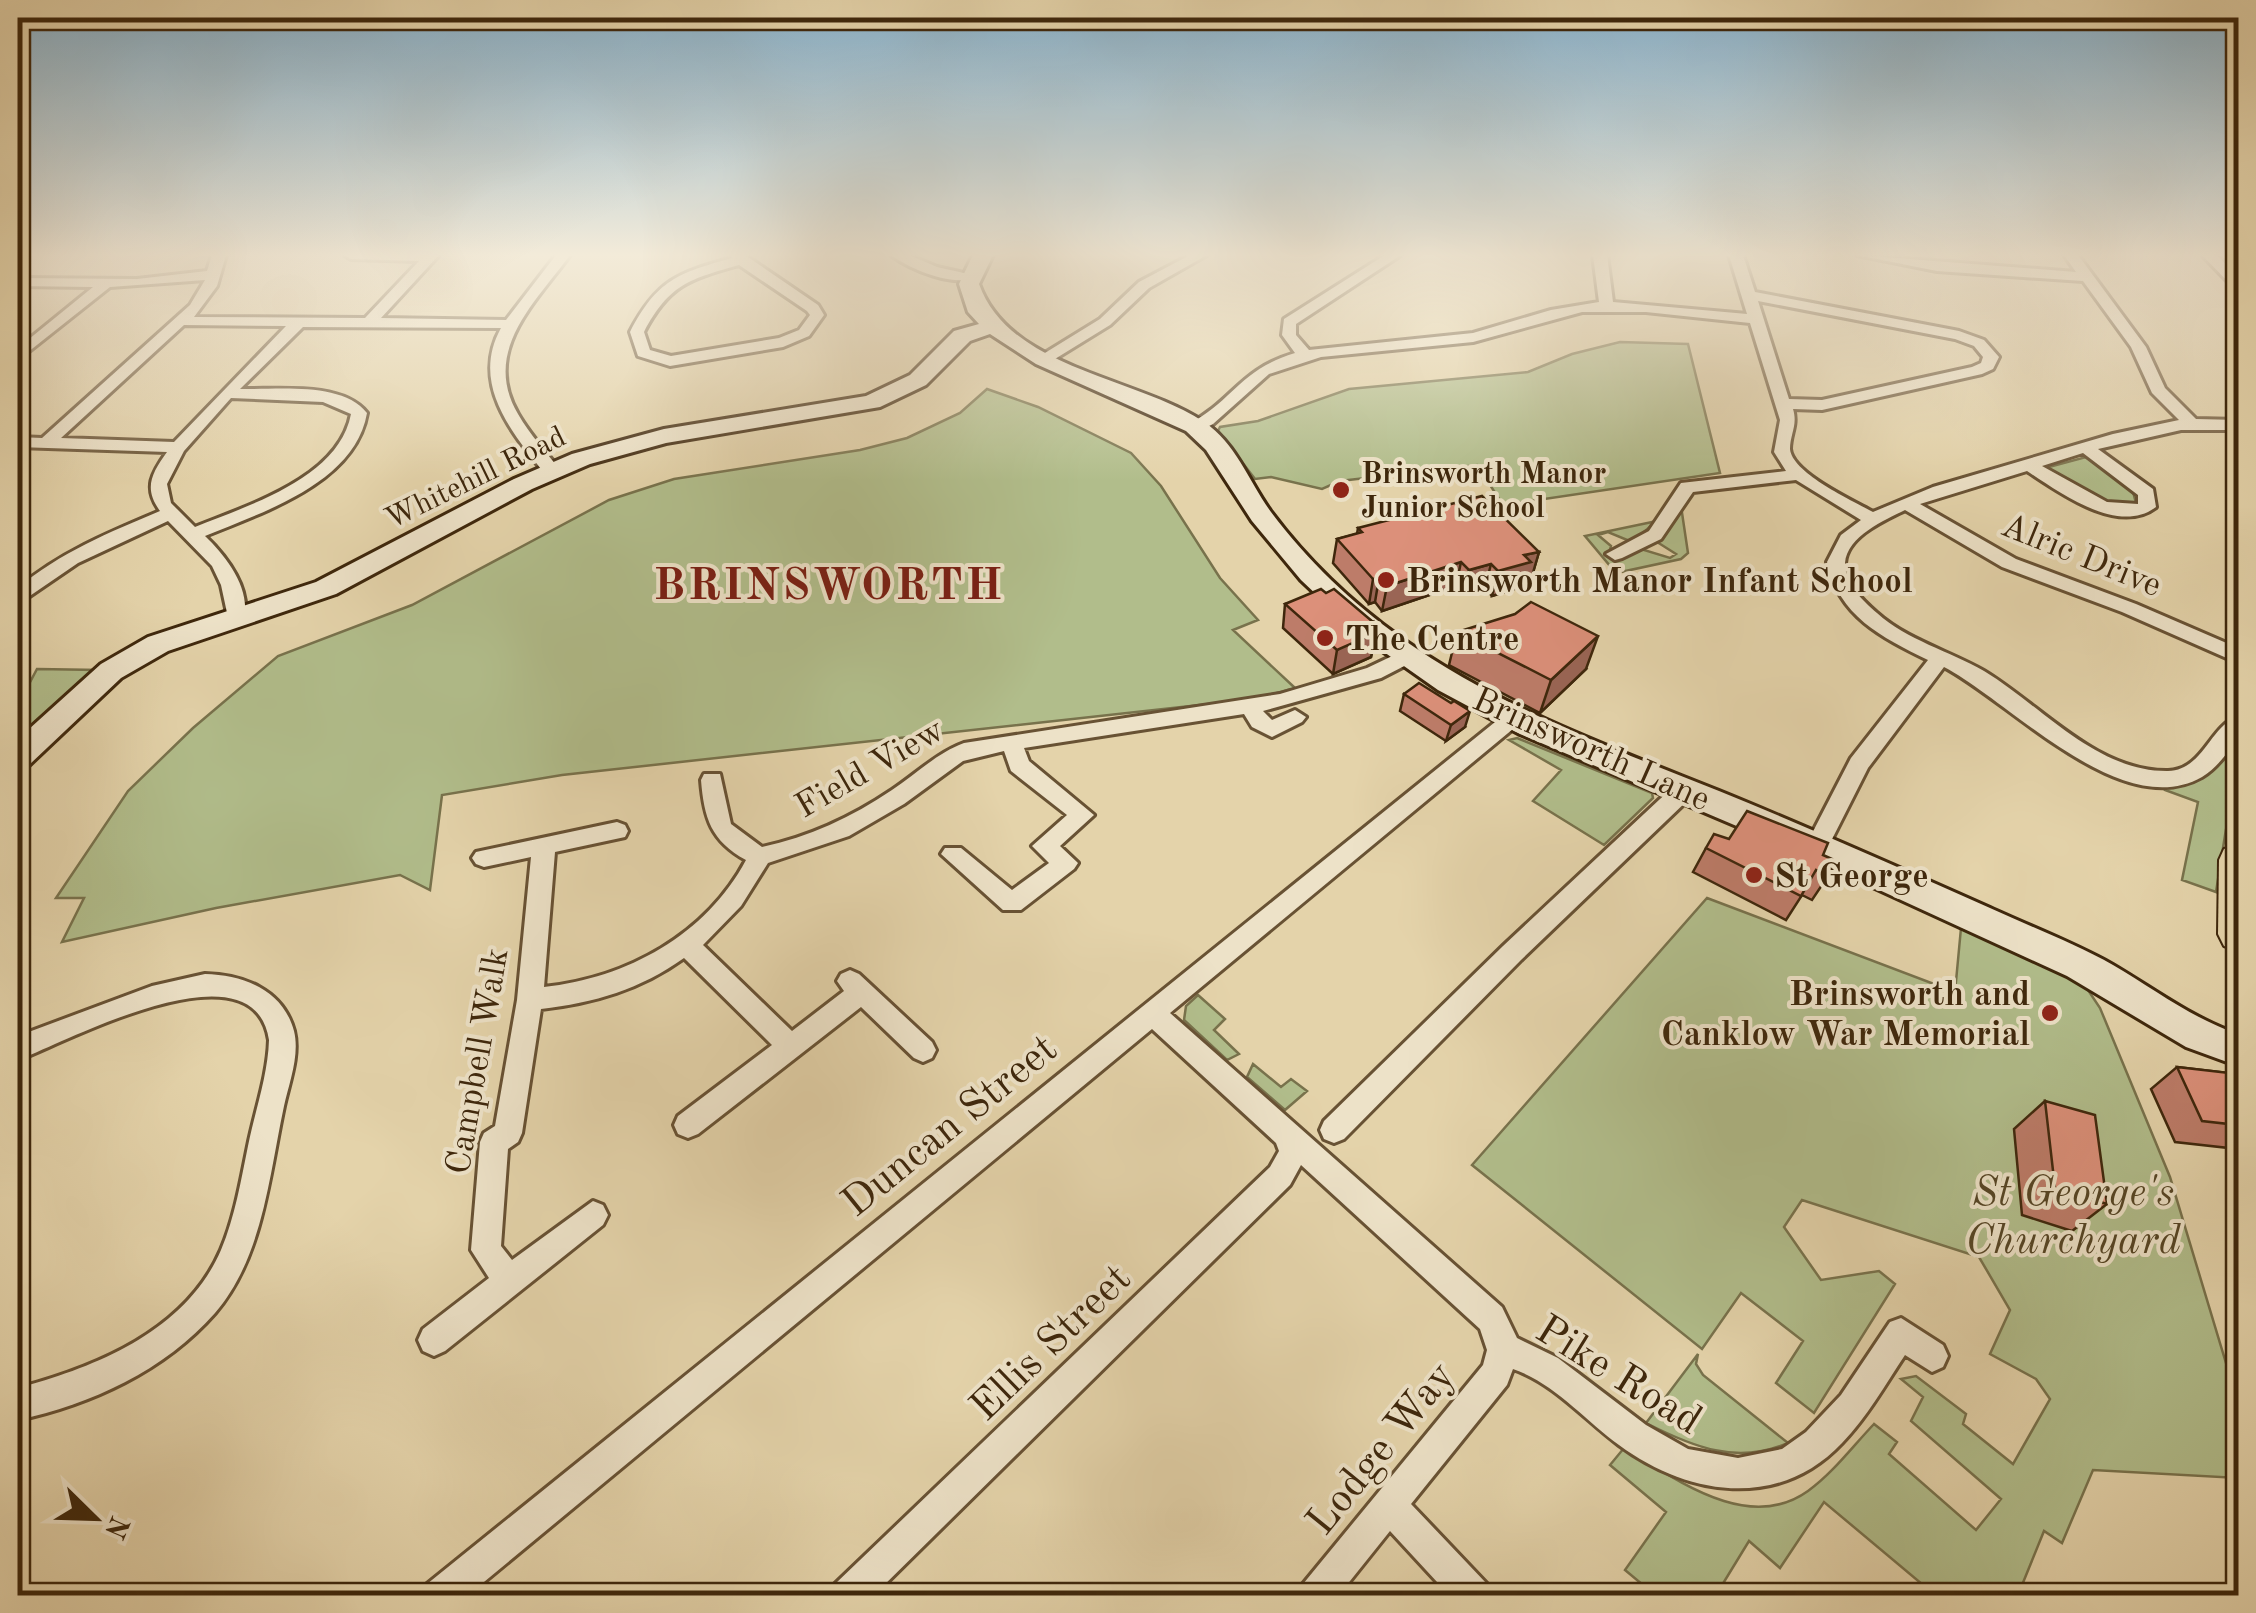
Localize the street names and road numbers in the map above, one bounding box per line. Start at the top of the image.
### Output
street label: Whitehill Road [381,422,571,535]
street label: Alric Drive [1996,508,2166,604]
street label: Brinsworth Lane [1467,682,1715,818]
street label: Field View [790,713,950,826]
street label: Campbell Walk [441,946,516,1177]
street label: Duncan Street [835,1028,1066,1226]
street label: Ellis Street [964,1258,1140,1430]
street label: Pike Road [1528,1309,1708,1444]
street label: Lodge Way [1300,1355,1464,1544]

